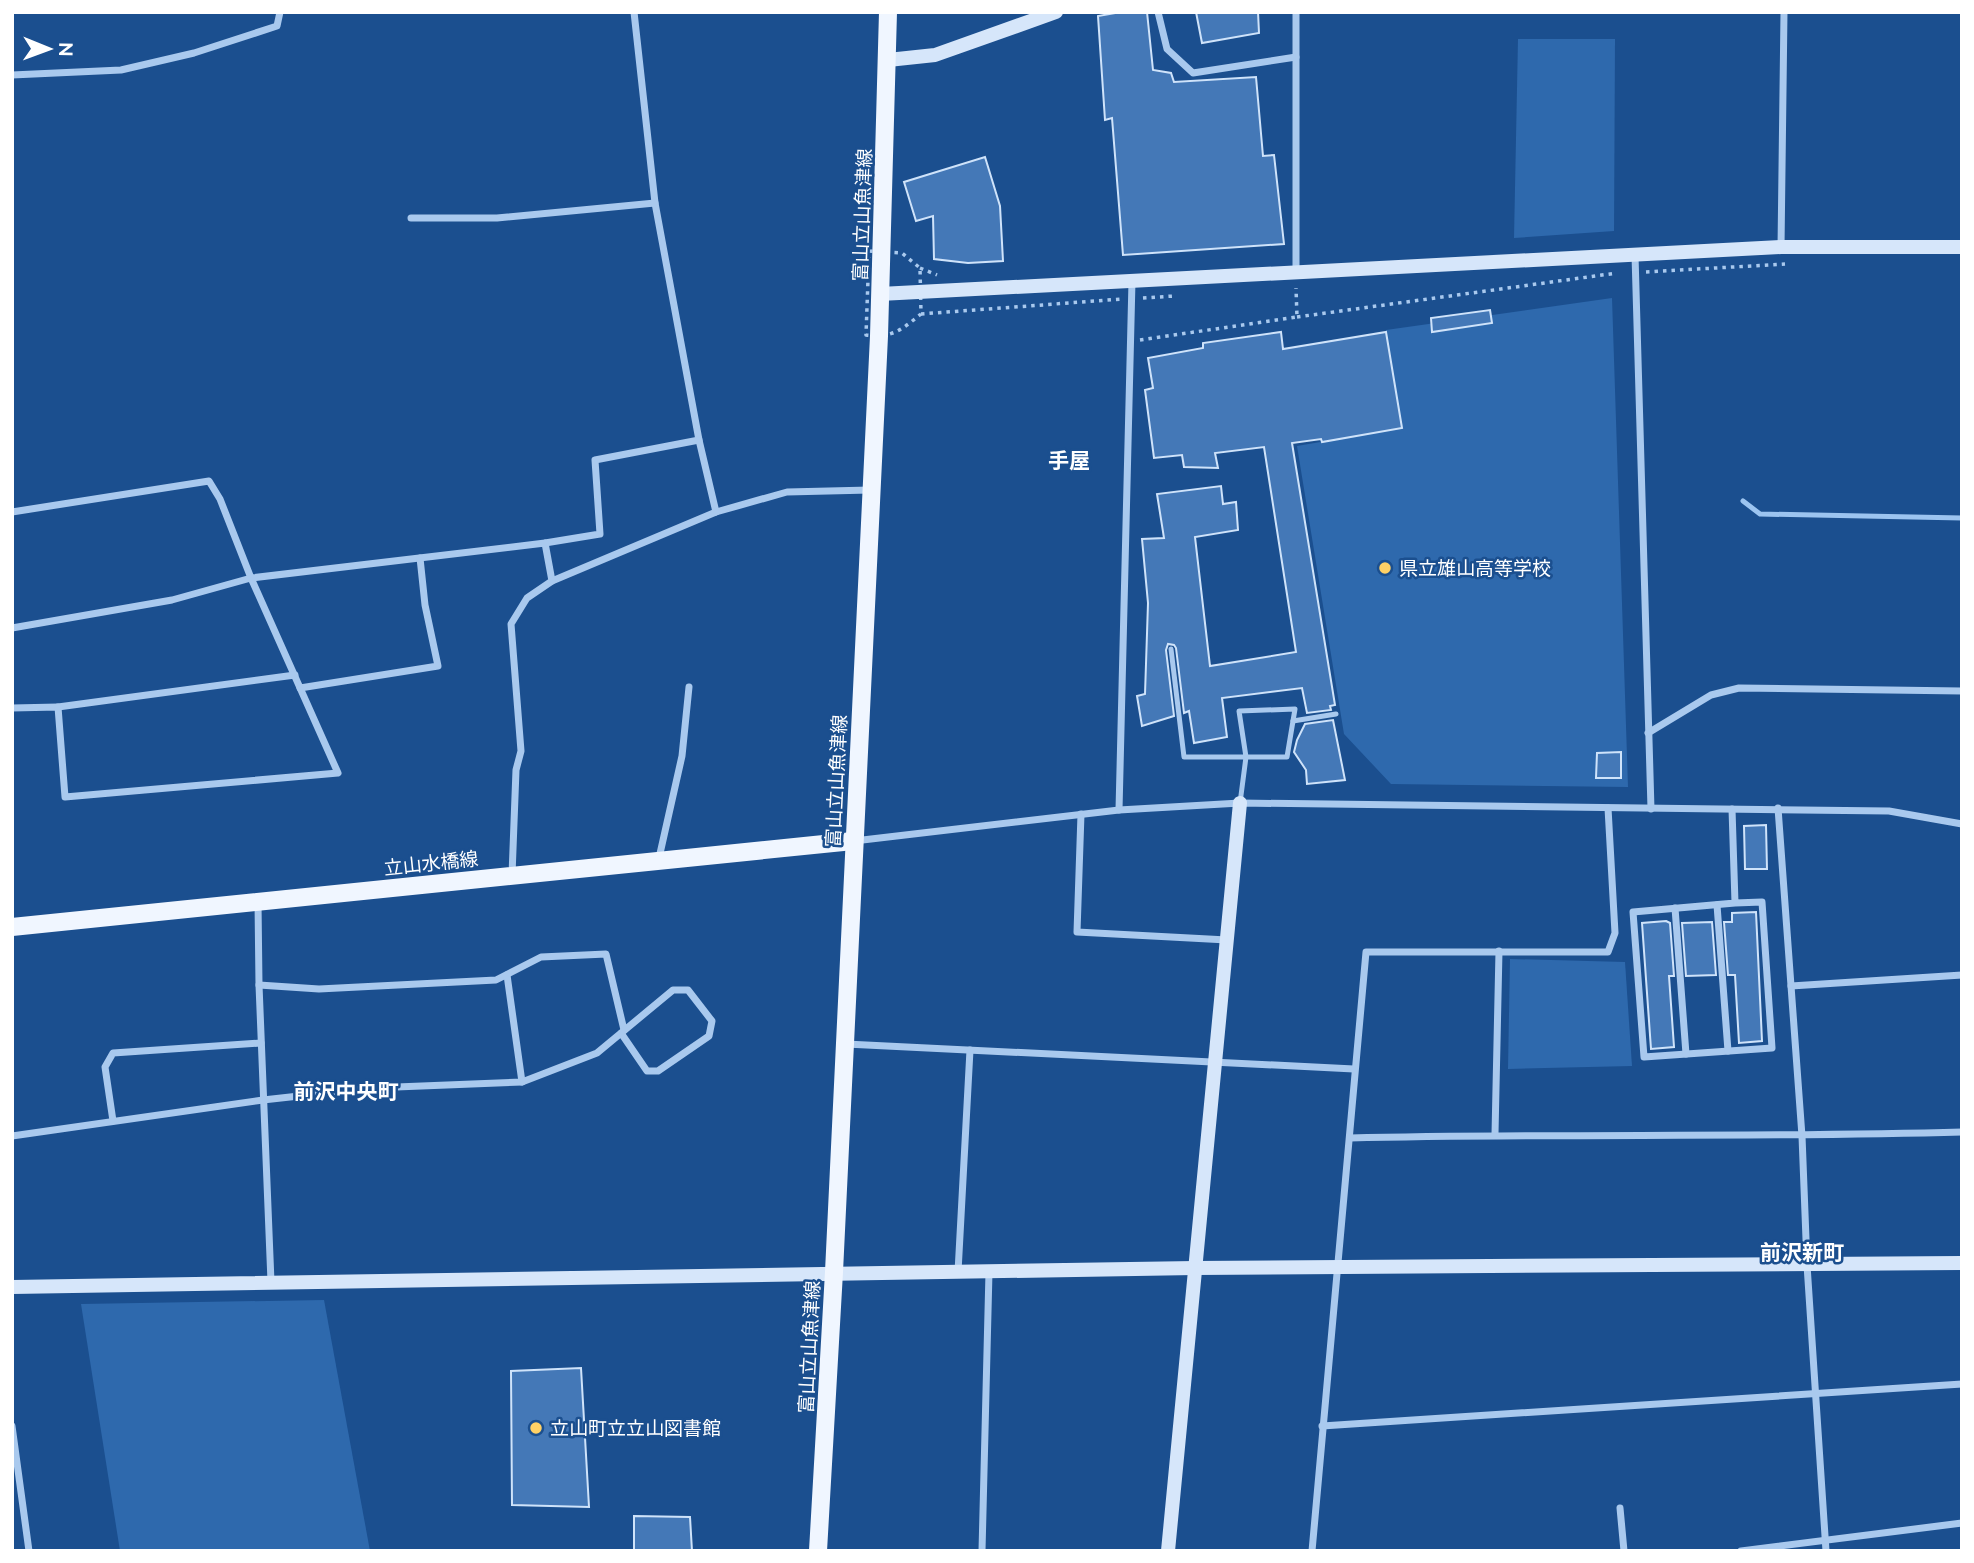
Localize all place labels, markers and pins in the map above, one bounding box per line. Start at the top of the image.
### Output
place label: 県立雄山高等学校 [1399,557,1551,579]
marker: 県立雄山高等学校 [1377,560,1393,576]
place label: 立山町立立山図書館 [550,1417,721,1439]
marker: 立山町立立山図書館 [528,1420,544,1436]

